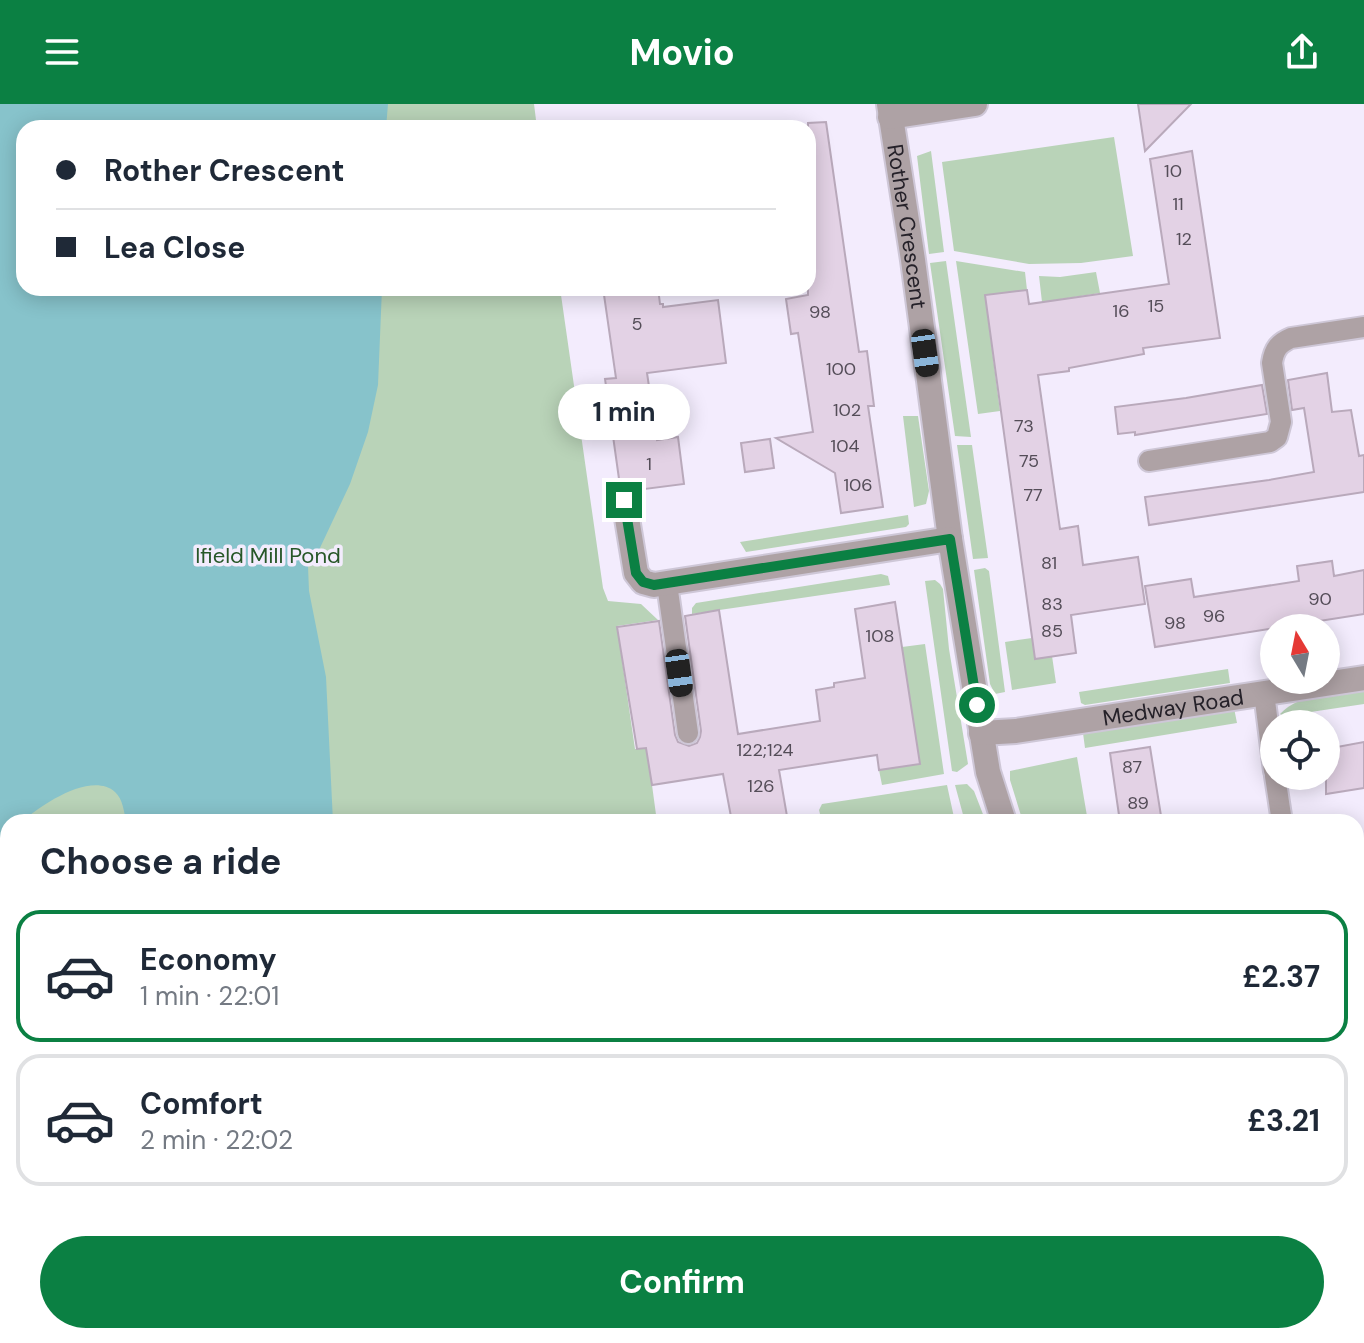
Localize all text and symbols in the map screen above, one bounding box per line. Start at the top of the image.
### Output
text: Movio [629,29,735,76]
icon: menu [40,30,84,74]
icon: share [1280,30,1324,74]
street label: Rother Crescent [880,142,933,311]
text: Rother Crescent [104,151,345,190]
house number: 10 [1164,159,1182,183]
house number: 11 [1172,192,1184,216]
house number: 12 [1176,227,1192,251]
text: Lea Close [104,228,245,267]
house number: 15 [1148,294,1164,318]
house number: 16 [1113,299,1129,323]
house number: 98 [809,300,831,324]
house number: 5 [632,312,642,336]
car [910,328,940,378]
house number: 100 [826,357,856,381]
callout: 1 min [558,384,690,440]
text: 1 min [592,395,656,429]
house number: 102 [833,398,861,422]
house number: 73 [1014,414,1034,438]
house number: 104 [831,434,859,458]
house number: 75 [1019,449,1039,473]
house number: 1 [646,452,652,476]
house number: 106 [843,473,873,497]
route end [606,482,642,518]
house number: 77 [1023,483,1043,507]
park label: Ifield Mill Pond [195,541,341,570]
house number: 81 [1041,551,1057,575]
house number: 90 [1308,587,1332,611]
house number: 83 [1041,592,1063,616]
house number: 96 [1203,604,1225,628]
house number: 98 [1164,611,1186,635]
north arrow [1260,614,1340,694]
map controls [1260,614,1340,790]
house number: 85 [1041,619,1063,643]
house number: 108 [866,624,894,648]
car [664,648,694,698]
street label: Medway Road [1101,683,1246,733]
route start [959,687,995,723]
button: locate [1260,710,1340,790]
house number: 122;124 [736,738,794,762]
house number: 87 [1122,755,1142,779]
house number: 126 [747,774,775,798]
house number: 89 [1127,791,1149,815]
text: Choose a ride [40,838,281,885]
icon: car [44,940,116,1012]
text: Economy [140,940,277,979]
text: £2.37 [1242,957,1320,996]
text: 1 min · 22:01 [140,979,279,1013]
icon: car [44,1084,116,1156]
text: Comfort [140,1084,263,1123]
text: £3.21 [1247,1101,1320,1140]
text: 2 min · 22:02 [140,1123,293,1157]
button: Confirm [40,1236,1324,1328]

